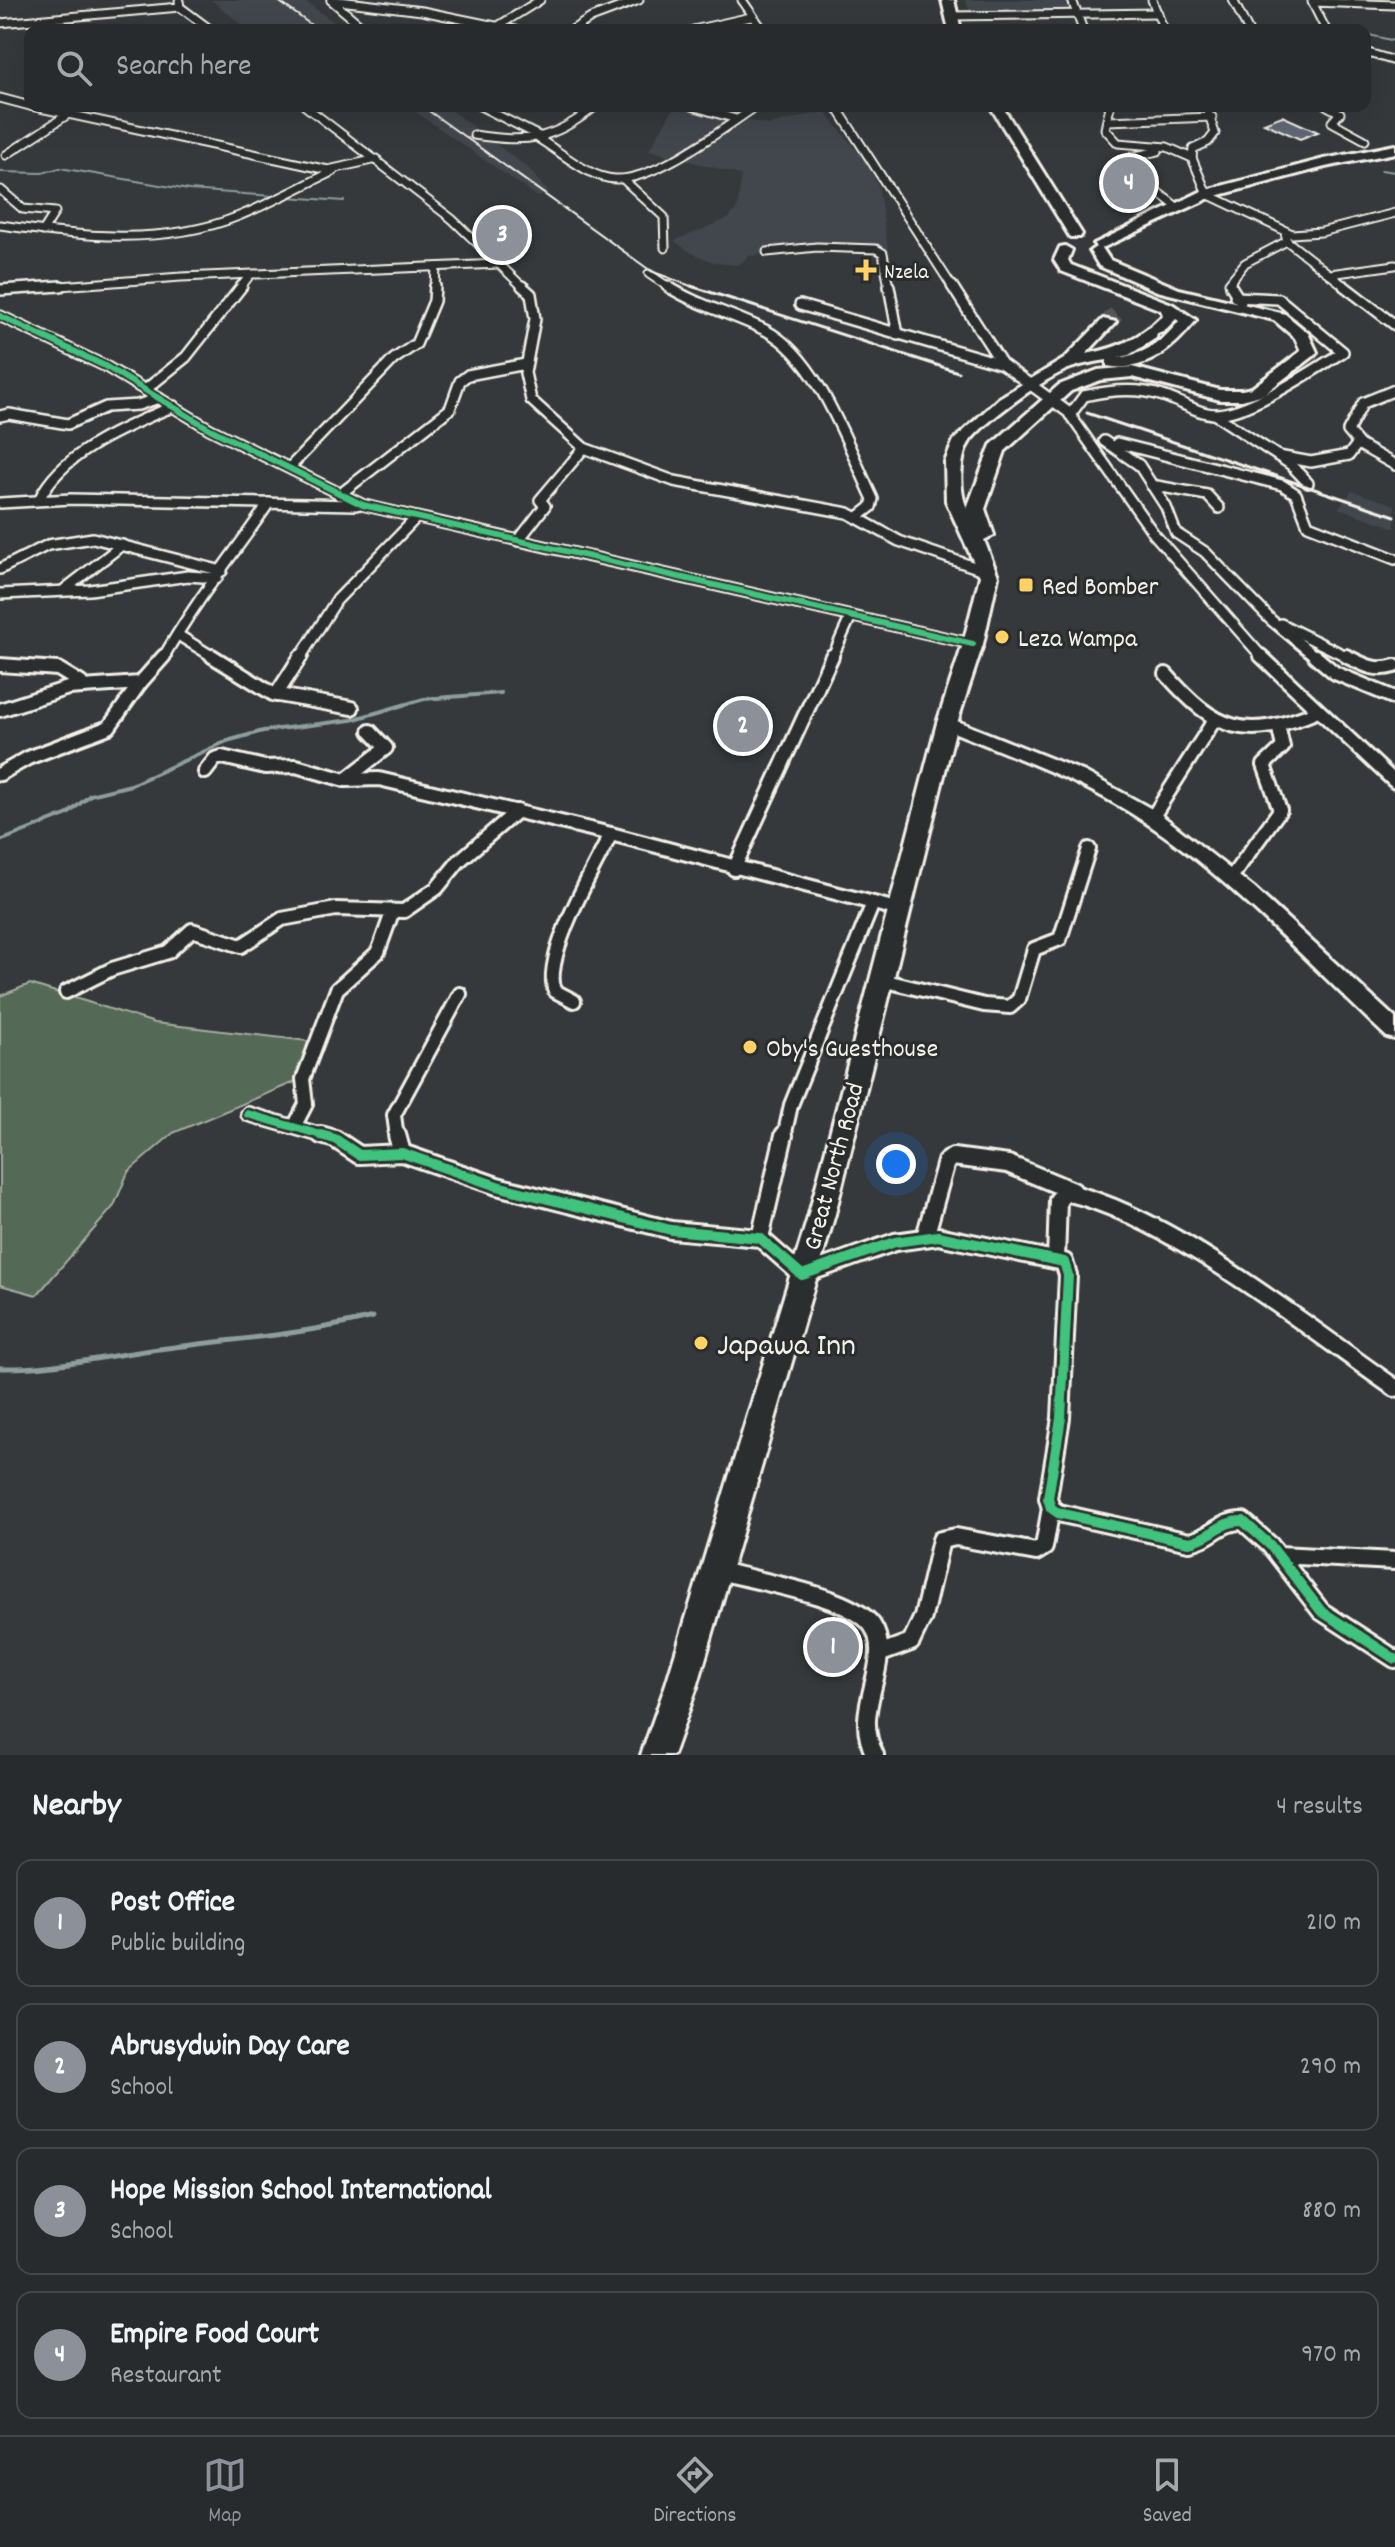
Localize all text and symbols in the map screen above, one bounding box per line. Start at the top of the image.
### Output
search box [24,24,1371,112]
icon: search [52,46,96,90]
text: Search here [116,47,252,90]
pin: 4 [1103,153,1155,213]
pin: 3 [476,205,528,265]
place label: Nzela [884,258,929,289]
marker: Nzela [855,259,877,281]
place label: Red Bomber [1042,570,1159,607]
marker: Red Bomber [1017,576,1035,594]
place label: Leza Wampa [1018,622,1138,659]
marker: Leza Wampa [993,628,1011,646]
pin: 2 [717,696,769,756]
place label: Oby's Guesthouse [766,1032,938,1069]
marker: Oby's Guesthouse [741,1038,759,1056]
street label: Great North Road [795,1079,876,1255]
your location [876,1144,916,1184]
place label: Japawa Inn [717,1325,856,1371]
marker: Japawa Inn [692,1334,710,1352]
pin: 1 [807,1617,859,1677]
text: Nearby [32,1783,121,1832]
text: 4 results [1276,1789,1363,1826]
text: Post Office [110,1883,235,1926]
text: 1 [57,1905,63,1942]
text: 210 m [1306,1905,1361,1942]
text: Public building [110,1926,245,1963]
text: Abrusydwin Day Care [110,2027,350,2070]
text: 2 [54,2049,66,2086]
text: 290 m [1300,2049,1361,2086]
text: School [110,2070,173,2107]
text: Hope Mission School International [110,2171,492,2214]
text: 3 [54,2193,66,2230]
text: 880 m [1302,2193,1361,2230]
text: School [110,2214,173,2251]
text: Empire Food Court [110,2315,319,2358]
text: 4 [55,2337,65,2374]
text: 970 m [1301,2337,1361,2374]
text: Restaurant [110,2358,222,2395]
tab: Map [203,2453,247,2532]
tab: Directions [653,2453,737,2532]
tab: Saved [1143,2453,1192,2532]

